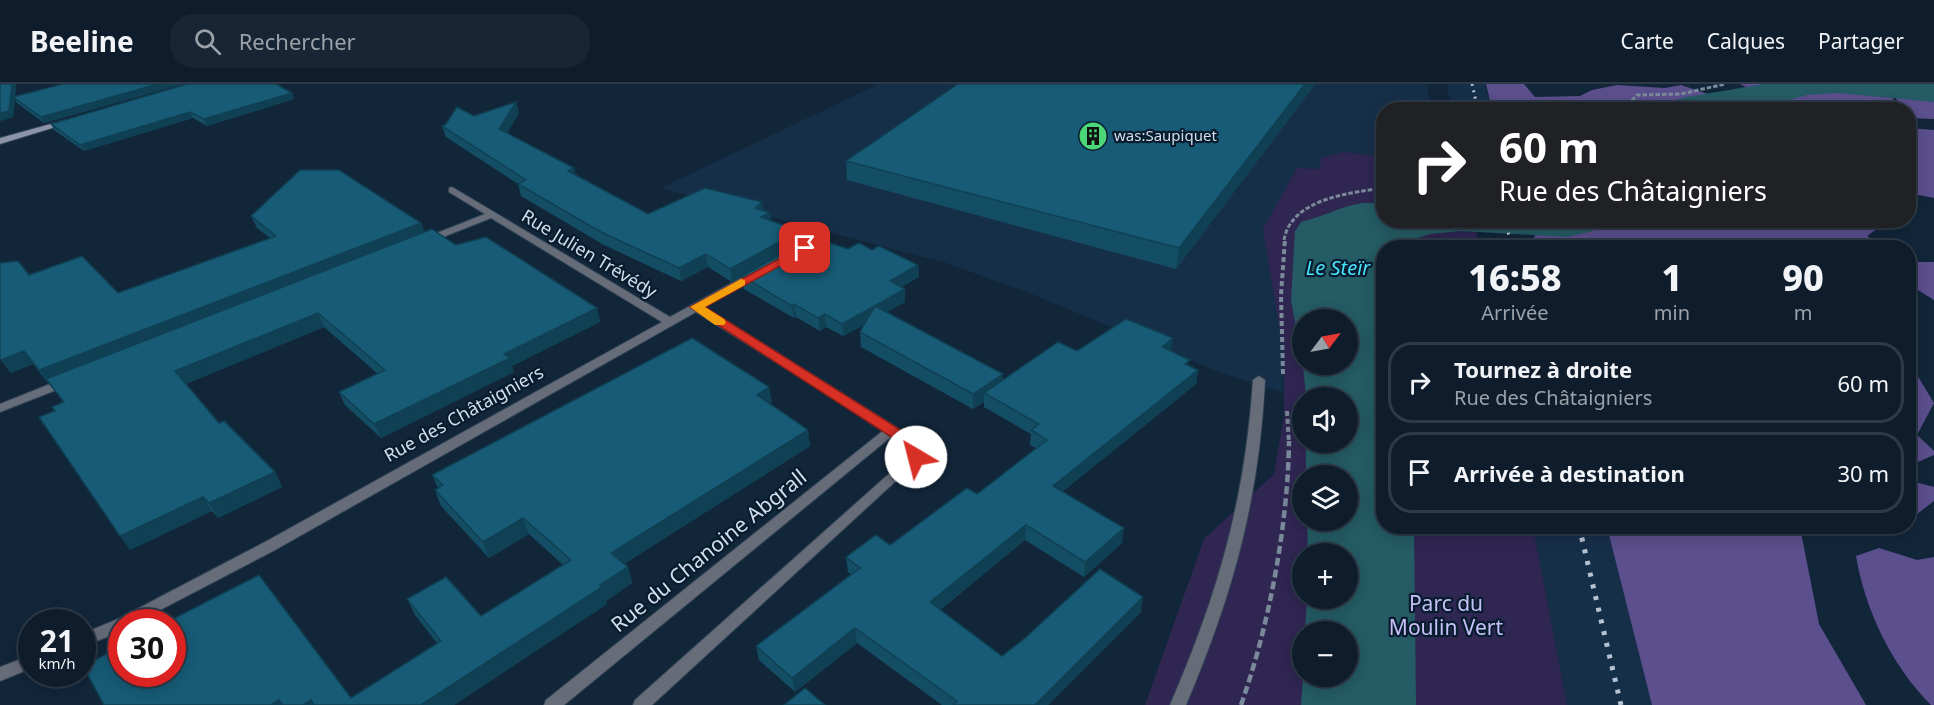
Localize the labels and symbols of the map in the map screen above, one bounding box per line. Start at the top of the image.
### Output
building icon: was:Saupiquet [1077,120,1109,152]
place label: was:Saupiquet [1114,125,1217,145]
street label: Rue Julien Trévédy [517,203,662,303]
pin [779,222,830,273]
water label: Le Steïr [1306,254,1371,281]
north arrow [1292,309,1358,375]
street label: Rue des Châtaigniers [380,359,547,467]
position arrow [884,425,948,489]
street label: Rue du Chanoine Abgrall [605,462,812,638]
park label: Parc du Moulin Vert [1389,589,1504,641]
speed limit sign: 30 [108,609,186,687]

